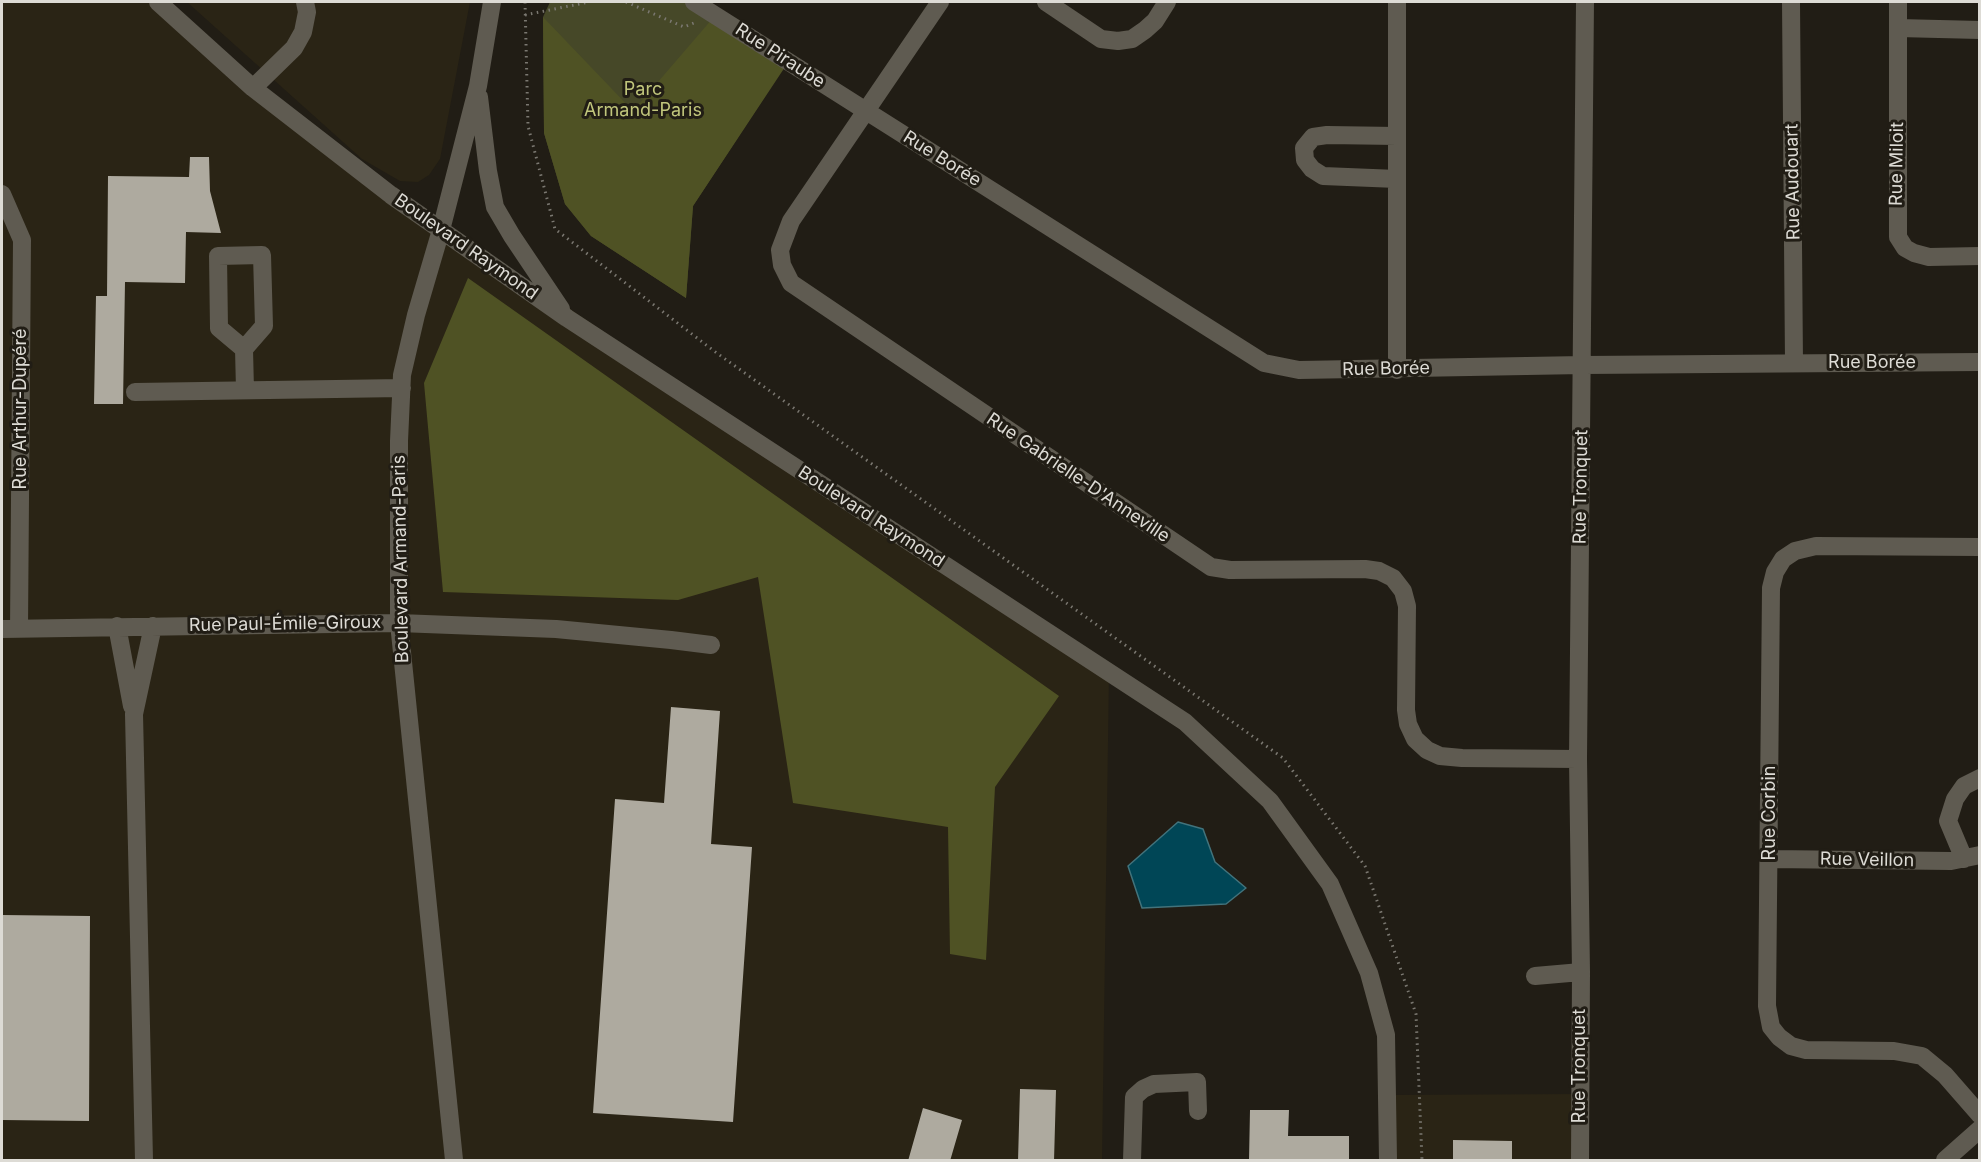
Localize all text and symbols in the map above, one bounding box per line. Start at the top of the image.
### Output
street label: Rue Piraube [731,19,829,93]
park label: Parc Armand-Paris [584,79,702,122]
street label: Rue Miloit [1885,122,1909,206]
street label: Rue Audouart [1781,124,1805,240]
street label: Rue Borée [899,127,985,191]
street label: Boulevard Raymond [390,189,542,305]
street label: Rue Arthur-Dupéré [10,329,32,489]
street label: Rue Borée [1828,352,1916,374]
street label: Rue Borée [1342,357,1430,381]
street label: Rue Gabrielle-D'Anneville [982,409,1174,547]
street label: Rue Tronquet [1569,430,1593,544]
street label: Boulevard Armand-Paris [388,455,414,663]
street label: Boulevard Raymond [794,462,948,572]
street label: Rue Paul-Émile-Giroux [189,612,381,636]
street label: Rue Corbin [1759,766,1781,860]
street label: Rue Veillon [1820,848,1914,872]
street label: Rue Tronquet [1569,1009,1591,1123]

